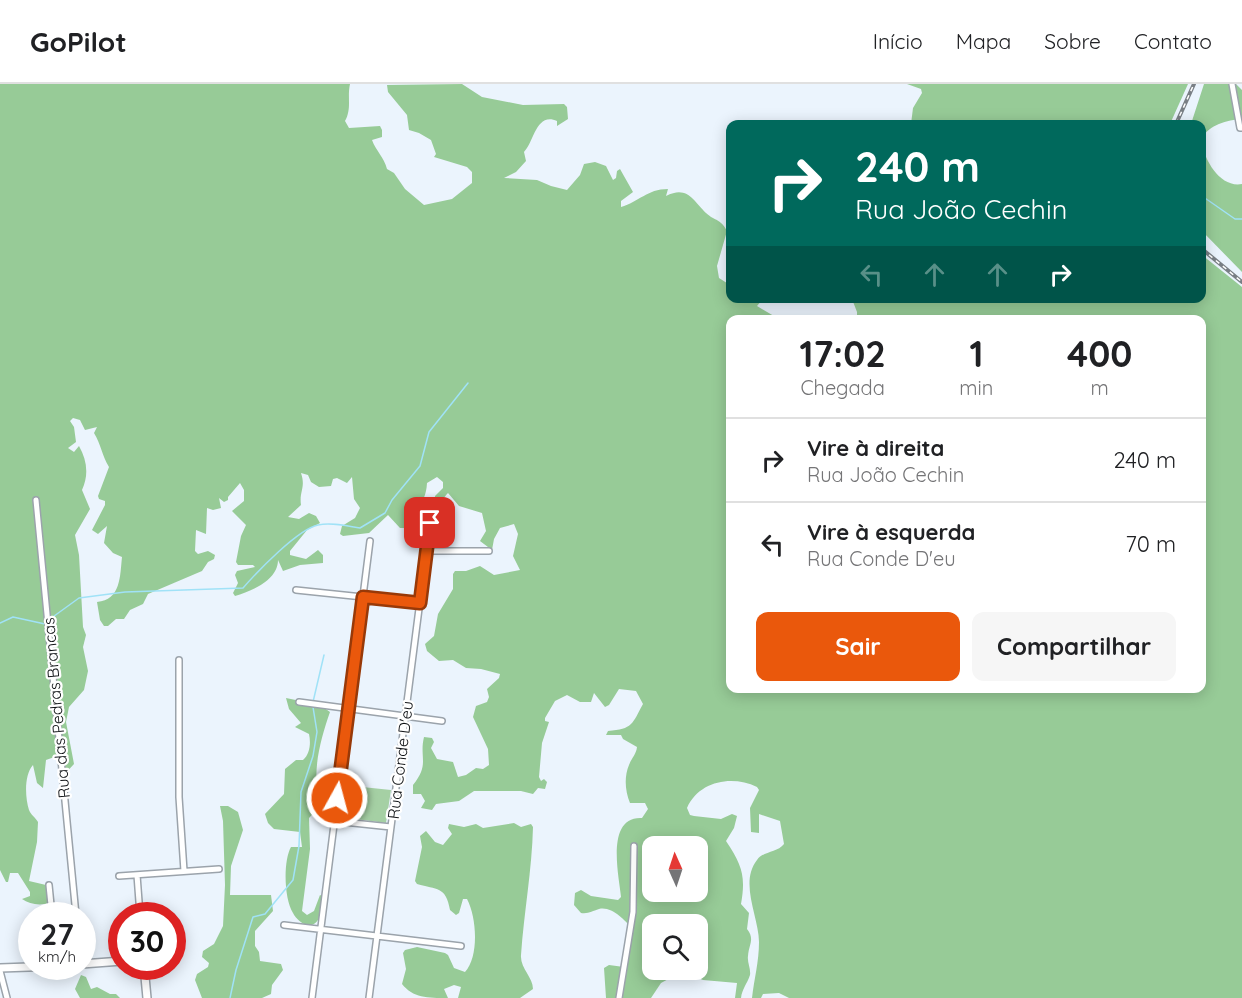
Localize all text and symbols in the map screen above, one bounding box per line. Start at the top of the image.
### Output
text: GoPilot [30,24,127,59]
text: Início [873,28,923,54]
text: Mapa [956,28,1011,54]
text: Sobre [1044,28,1101,54]
text: Contato [1134,28,1212,54]
text: 240 m [855,140,980,193]
icon: right [756,144,834,222]
text: Rua João Cechin [855,192,1067,226]
icon: left [855,258,888,291]
icon: ahead [918,258,951,291]
icon: ahead [981,258,1014,291]
icon: right [1044,258,1077,291]
text: 17:02 [800,331,886,376]
text: 1 [969,331,983,376]
text: 400 [1067,331,1132,376]
text: Chegada [800,375,885,400]
text: min [959,375,993,400]
text: m [1091,375,1109,400]
text: Vire à direita [807,434,944,462]
icon: right [756,444,789,477]
text: 240 m [1113,446,1176,474]
text: Rua João Cechin [807,462,964,487]
pin [404,497,455,548]
icon: arrive [413,506,446,539]
text: Vire à esquerda [807,518,975,546]
icon: left [756,528,789,561]
text: 70 m [1126,530,1176,558]
text: Rua Conde D'eu [807,546,956,571]
button: Sair [756,612,960,681]
button: Compartilhar [972,612,1176,681]
street label: Rua das Pedras Brancas [38,617,74,799]
street label: Rua Conde D'eu [383,700,417,820]
position arrow [305,766,369,830]
north arrow [642,836,708,902]
map controls [642,836,708,980]
speed limit sign: 30 [108,902,186,980]
button: search [642,914,708,980]
text: 27 [40,915,74,953]
text: km/h [38,947,76,966]

